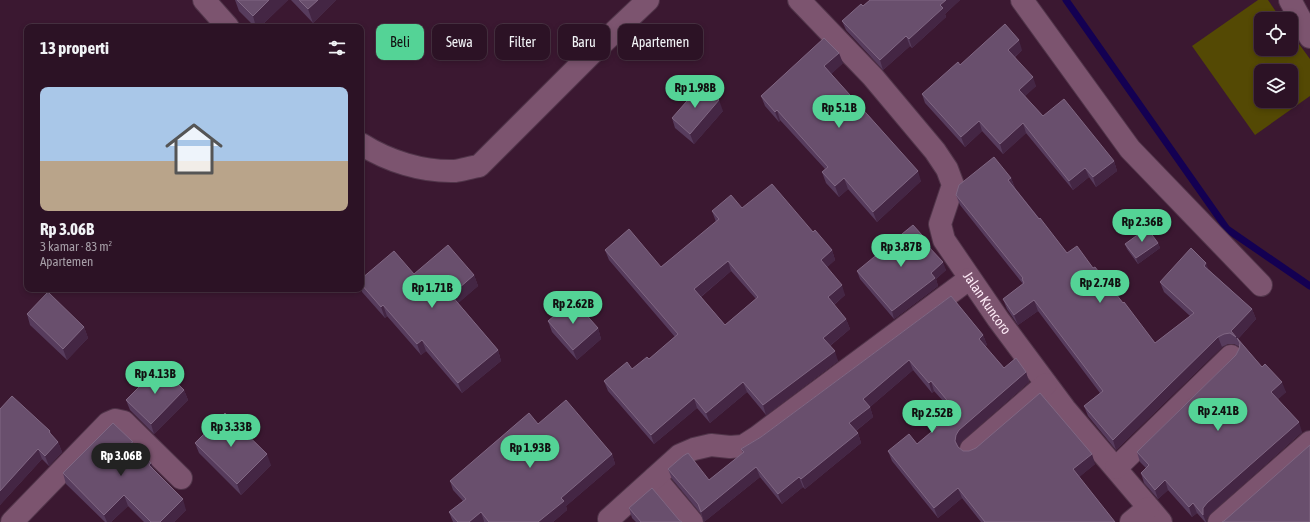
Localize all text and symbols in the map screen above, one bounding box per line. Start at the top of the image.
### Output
map controls [1254,12,1298,108]
button: locate [1254,12,1298,56]
chip: Beli [376,24,424,60]
chip: Sewa [432,24,487,60]
chip: Filter [495,24,550,60]
chip: Baru [558,24,610,60]
chip: Apartemen [618,24,703,60]
icon: filters [326,37,348,59]
text: 13 properti [40,38,109,58]
button: layers [1254,64,1298,108]
pin: Rp 1.98B [654,75,736,109]
text: Rp 1.98B [674,80,716,95]
pin: Rp 5.1B [802,95,876,129]
text: Rp 5.1B [821,100,857,115]
icon: home [158,113,230,185]
pin: Rp 2.36B [1101,209,1183,243]
text: Rp 2.36B [1121,214,1163,229]
text: Rp 3.06B [40,219,94,239]
pin: Rp 3.87B [860,234,942,268]
text: 3 kamar · 83 m² [40,239,112,254]
text: Rp 3.87B [880,239,922,254]
text: Apartemen [40,254,93,269]
street label: Jalan Kuncoro [960,268,1015,337]
pin: Rp 2.74B [1059,270,1141,304]
pin: Rp 1.71B [391,275,473,309]
text: Rp 2.74B [1079,275,1121,290]
text: Rp 1.71B [411,280,453,295]
pin: Rp 2.62B [532,291,614,325]
text: Rp 2.62B [552,296,594,311]
pin: Rp 4.13B [114,361,196,395]
text: Rp 4.13B [134,366,176,381]
pin: Rp 2.41B [1177,398,1259,432]
pin: Rp 2.52B [891,400,973,434]
text: Rp 2.41B [1197,403,1239,418]
text: Rp 2.52B [911,405,953,420]
pin: Rp 3.33B [190,414,272,448]
text: Rp 3.33B [210,419,252,434]
pin: Rp 1.93B [489,435,571,469]
text: Rp 1.93B [509,440,551,455]
pin: Rp 3.06B [80,443,162,477]
text: Rp 3.06B [100,448,142,463]

